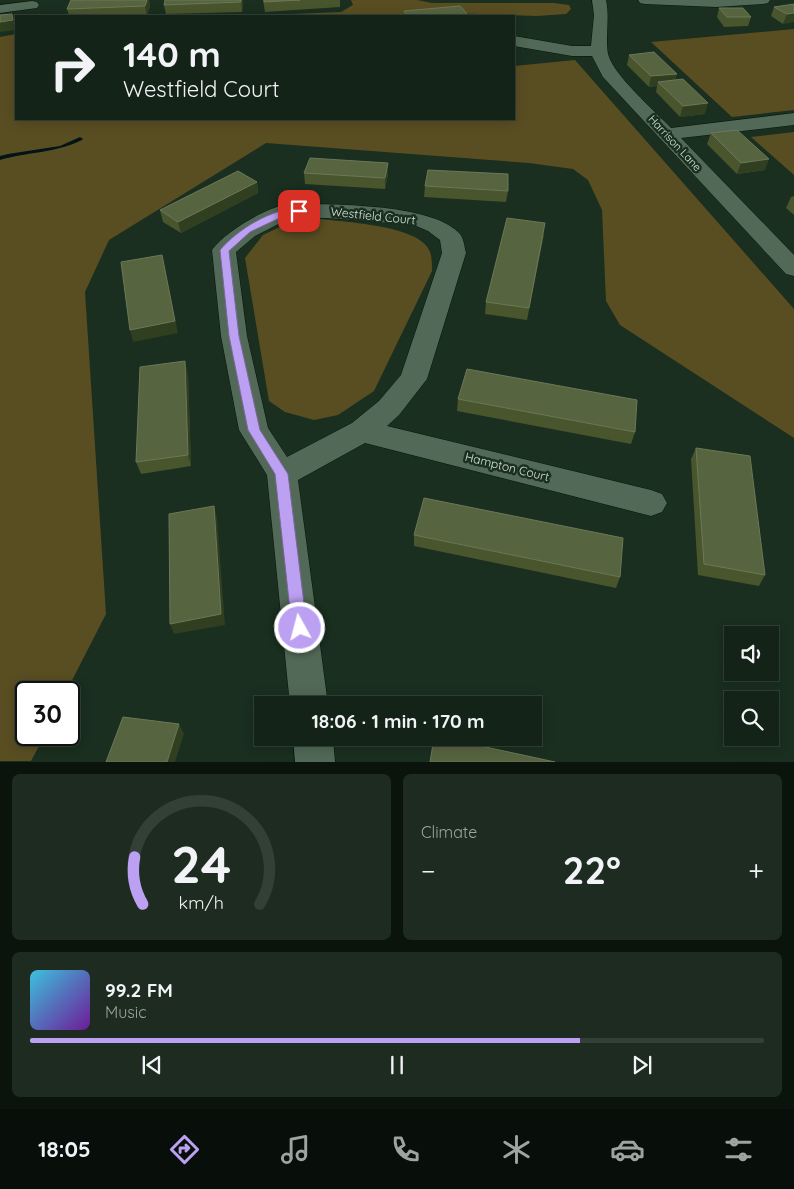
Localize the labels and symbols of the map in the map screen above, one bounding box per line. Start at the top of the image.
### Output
street label: Harrison Lane [645,112,705,174]
pin [278,190,320,232]
street label: Westfield Court [330,204,416,227]
street label: Hampton Court [463,449,551,484]
position arrow [273,601,325,653]
speed limit sign: 30 [15,681,80,746]

